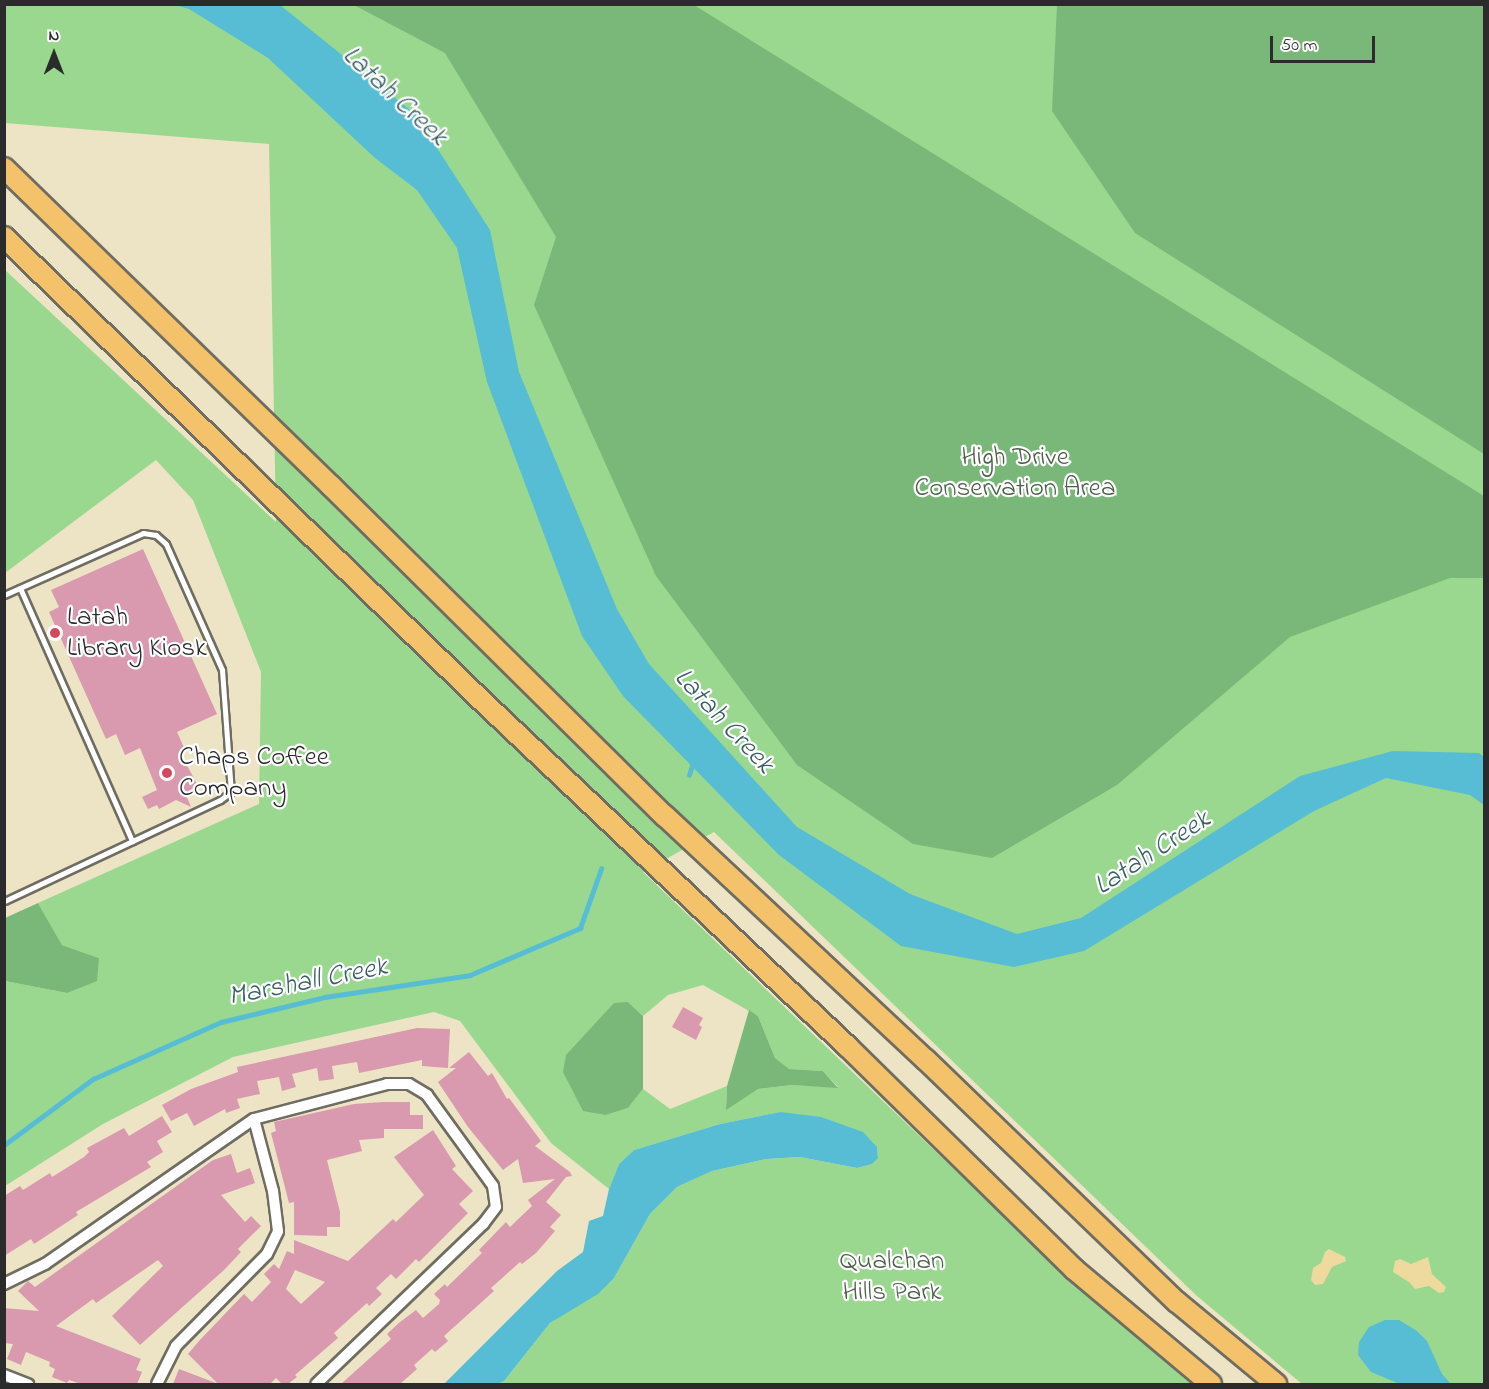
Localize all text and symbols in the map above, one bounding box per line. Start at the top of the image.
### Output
north arrow [24,24,84,84]
text: N [49,24,59,48]
scale bar [1273,24,1378,62]
text: 50 m [1281,33,1318,59]
water label: Latah Creek [334,40,454,154]
park label: High Drive Conservation Area [914,441,1116,504]
place label: Latah Library Kiosk [67,601,207,664]
marker: Latah Library Kiosk [48,626,62,640]
water label: Latah Creek [666,662,780,782]
place label: Chaps Coffee Company [179,741,329,804]
marker: Chaps Coffee Company [160,766,174,780]
water label: Latah Creek [1089,804,1217,904]
water label: Marshall Creek [226,951,390,1015]
park label: Qualchan Hills Park [840,1245,944,1308]

